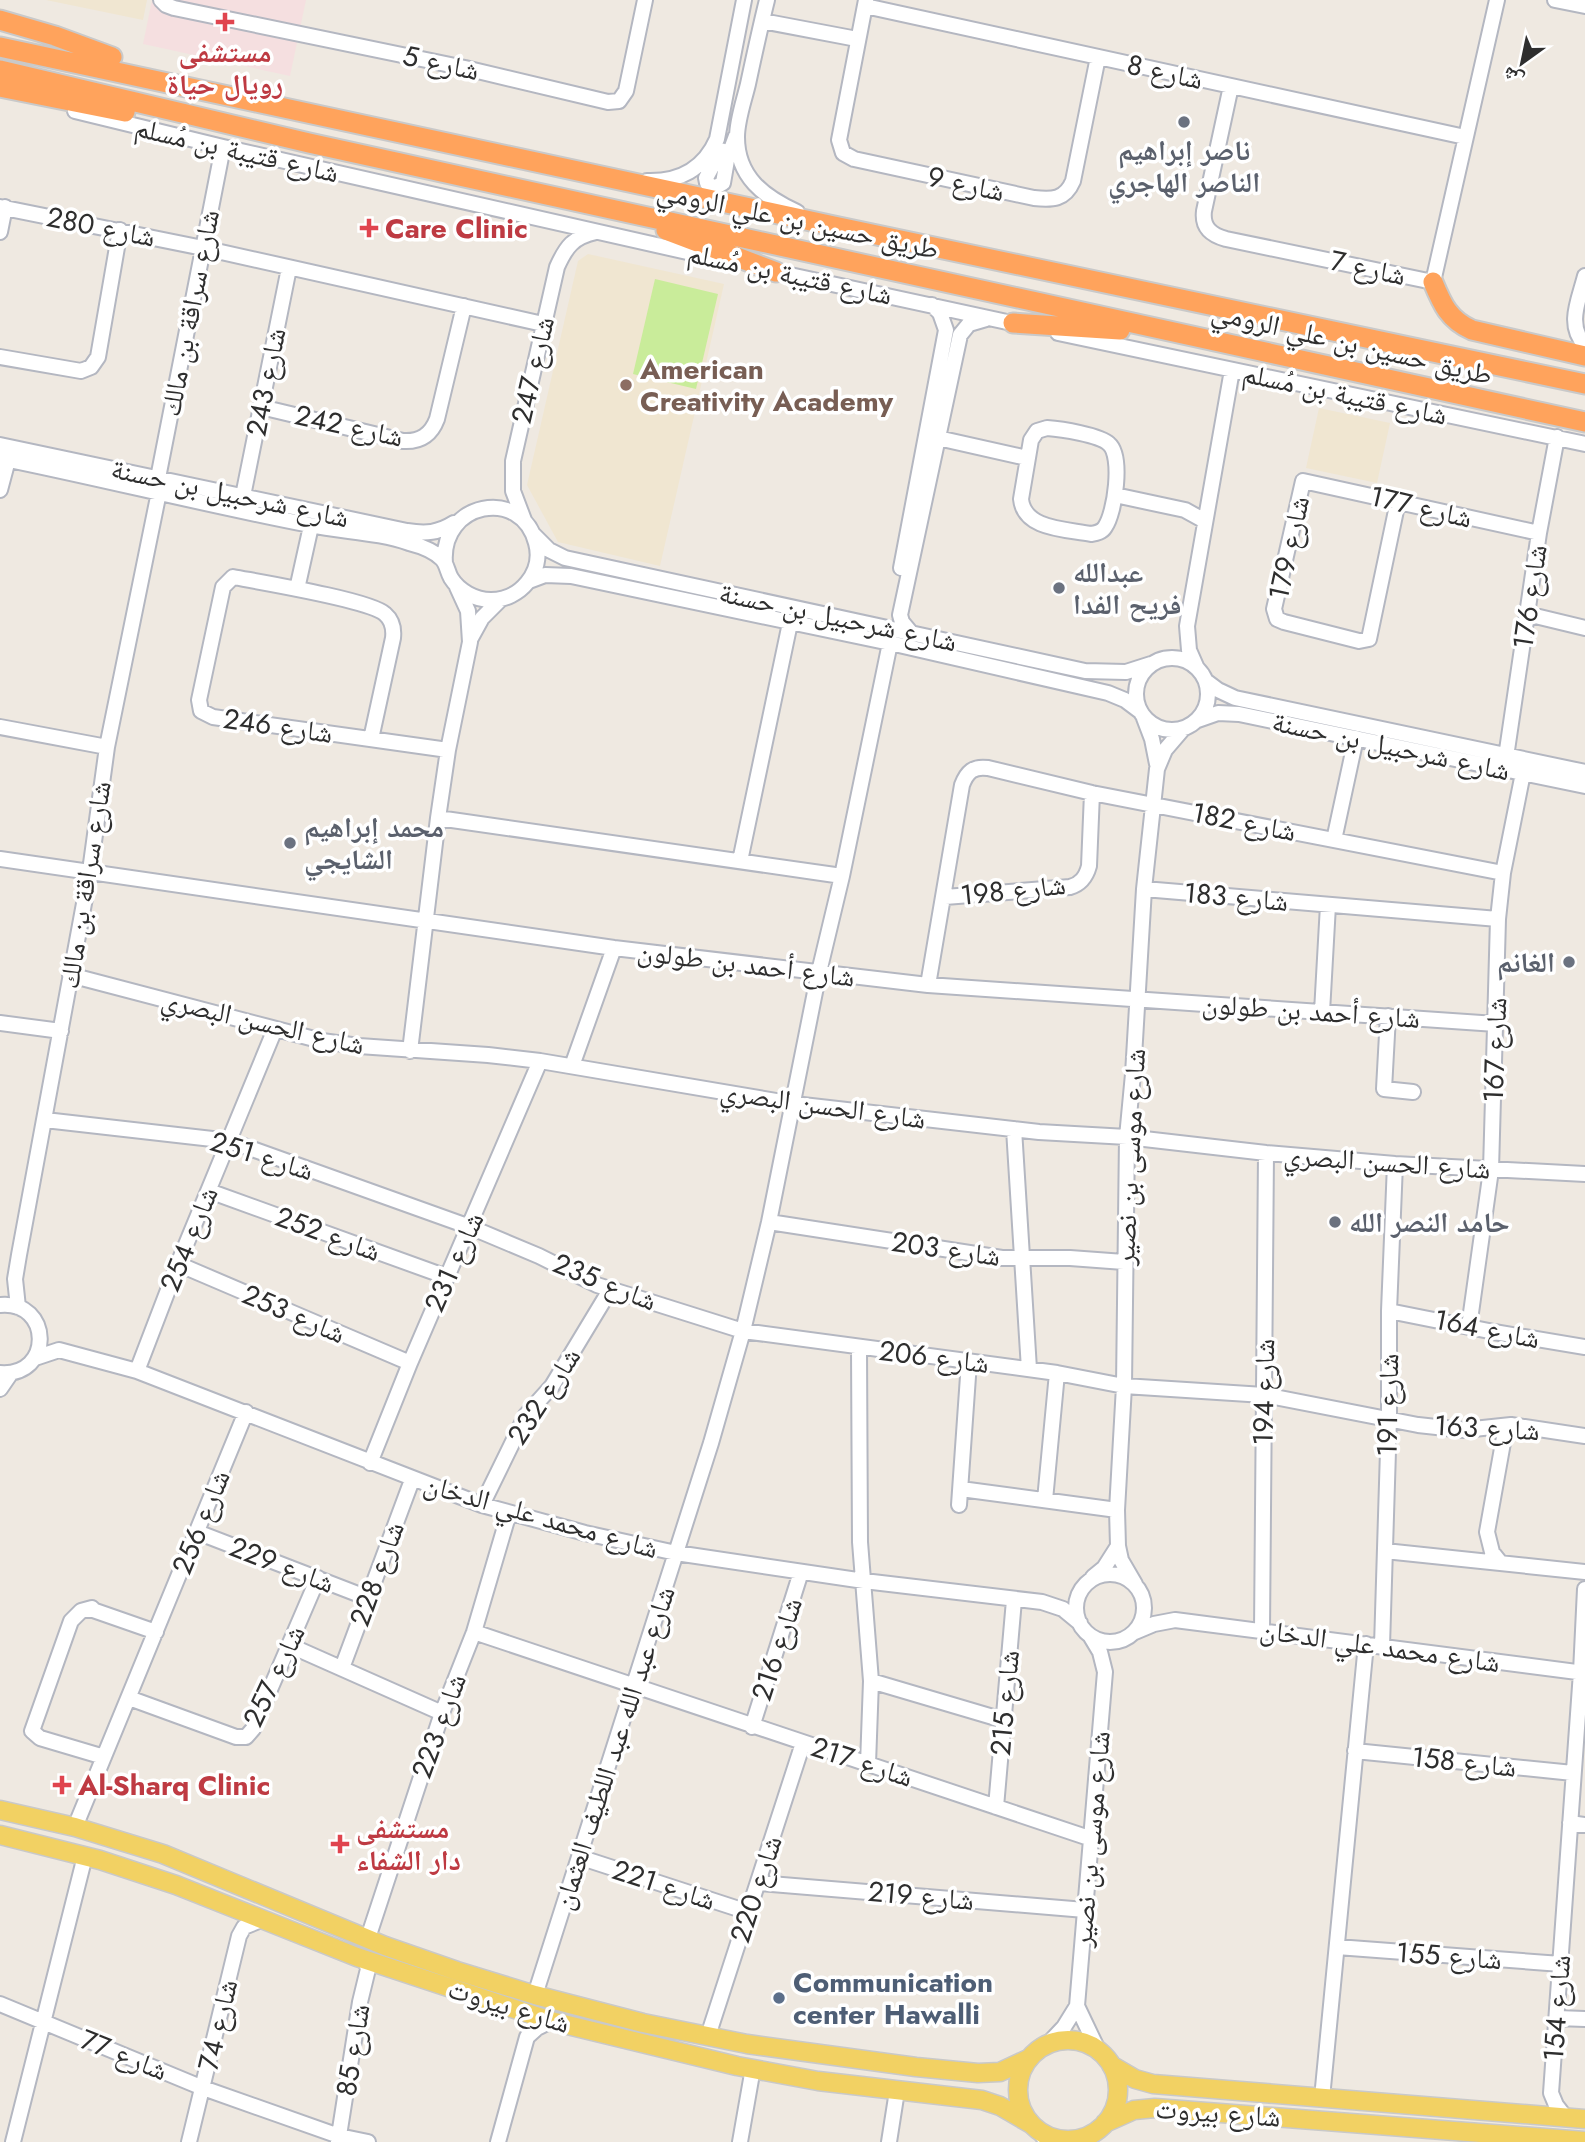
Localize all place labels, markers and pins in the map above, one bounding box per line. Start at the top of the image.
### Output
marker: مستشفى رويال حياة [215,12,235,32]
place label: مستشفى رويال حياة [167,32,283,105]
marker: ناصر إبراهيم الناصر الهاجري [1176,114,1192,130]
place label: ناصر إبراهيم الناصر الهاجري [1108,130,1260,204]
place label: Care Clinic [385,208,528,249]
marker: Care Clinic [359,218,379,238]
place label: American Creativity Academy [639,349,894,422]
marker: American Creativity Academy [618,377,634,393]
place label: عبدالله فريح الفدا [1073,552,1181,625]
marker: عبدالله فريح الفدا [1051,580,1067,596]
place label: محمد إبراهيم الشايجي [304,807,444,881]
marker: محمد إبراهيم الشايجي [282,835,298,851]
place label: الغانم [1497,942,1555,983]
marker: الغانم [1561,954,1577,970]
place label: حامد النصر الله [1349,1202,1510,1243]
marker: حامد النصر الله [1327,1214,1343,1230]
place label: Al-Sharq Clinic [77,1765,270,1806]
marker: Al-Sharq Clinic [52,1775,72,1795]
place label: مستشفى دار الشفاء [356,1808,461,1881]
marker: مستشفى دار الشفاء [330,1834,350,1854]
place label: Communication center Hawalli [793,1962,993,2035]
marker: Communication center Hawalli [771,1990,787,2006]

